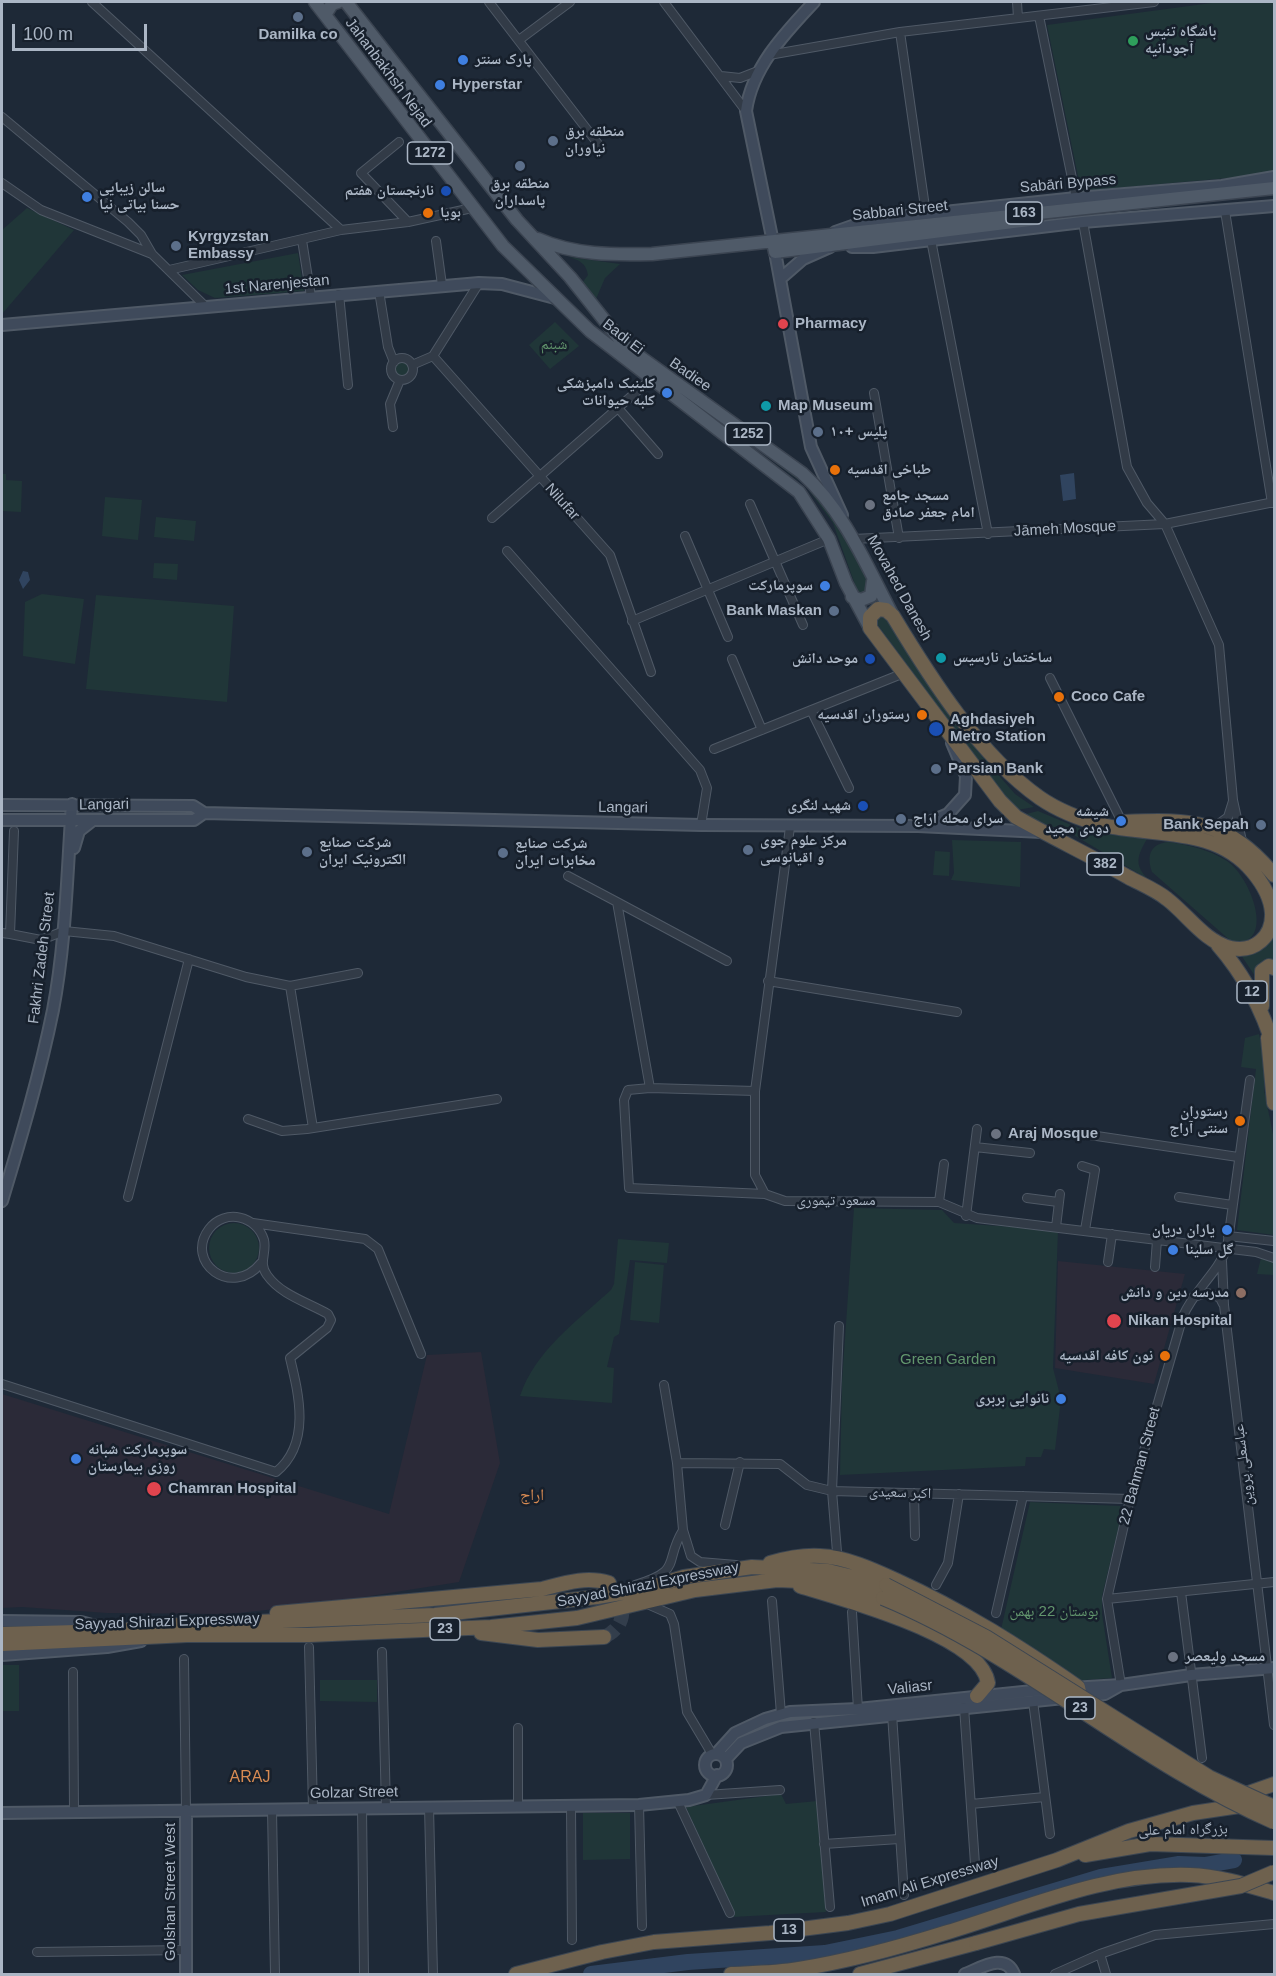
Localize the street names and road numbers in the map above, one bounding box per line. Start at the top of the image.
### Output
street label: Jahanbakhsh Nejad [341,15,435,131]
road number: 1272 [408,142,452,164]
street label: Sabāri Bypass [1019,171,1117,197]
street label: Sabbari Street [851,197,949,225]
road number: 163 [1006,202,1042,224]
street label: 1st Narenjestan [224,271,330,299]
street label: Badi Ei [599,315,647,359]
street label: Badiee [666,354,714,396]
road number: 1252 [726,423,771,445]
street label: Nilufar [541,480,583,524]
street label: Jāmeh Mosque [1013,517,1117,541]
street label: Movahed Danesh [863,532,935,644]
street label: Langari [79,796,129,814]
street label: Langari [598,799,648,817]
road number: 382 [1087,853,1123,875]
street label: Fakhri Zadeh Street [25,891,59,1025]
road number: 12 [1237,981,1267,1003]
street label: مسعود تیموری [796,1192,876,1210]
street label: 22 Bahman Street [1116,1405,1164,1527]
street label: عباسعلی پروین [1230,1423,1258,1507]
street label: اکبر سعیدی [869,1483,931,1503]
street label: Sayyad Shirazi Expressway [555,1559,741,1611]
street label: Sayyad Shirazi Expressway [74,1610,260,1634]
road number: 23 [430,1618,460,1640]
street label: Valiasr [887,1677,933,1699]
road number: 23 [1065,1697,1095,1719]
street label: Golzar Street [310,1783,398,1803]
street label: بزرگراه امام علی [1138,1820,1228,1840]
street label: Golshan Street West [162,1823,180,1961]
street label: Imam Ali Expressway [859,1852,1001,1912]
road number: 13 [774,1919,804,1941]

